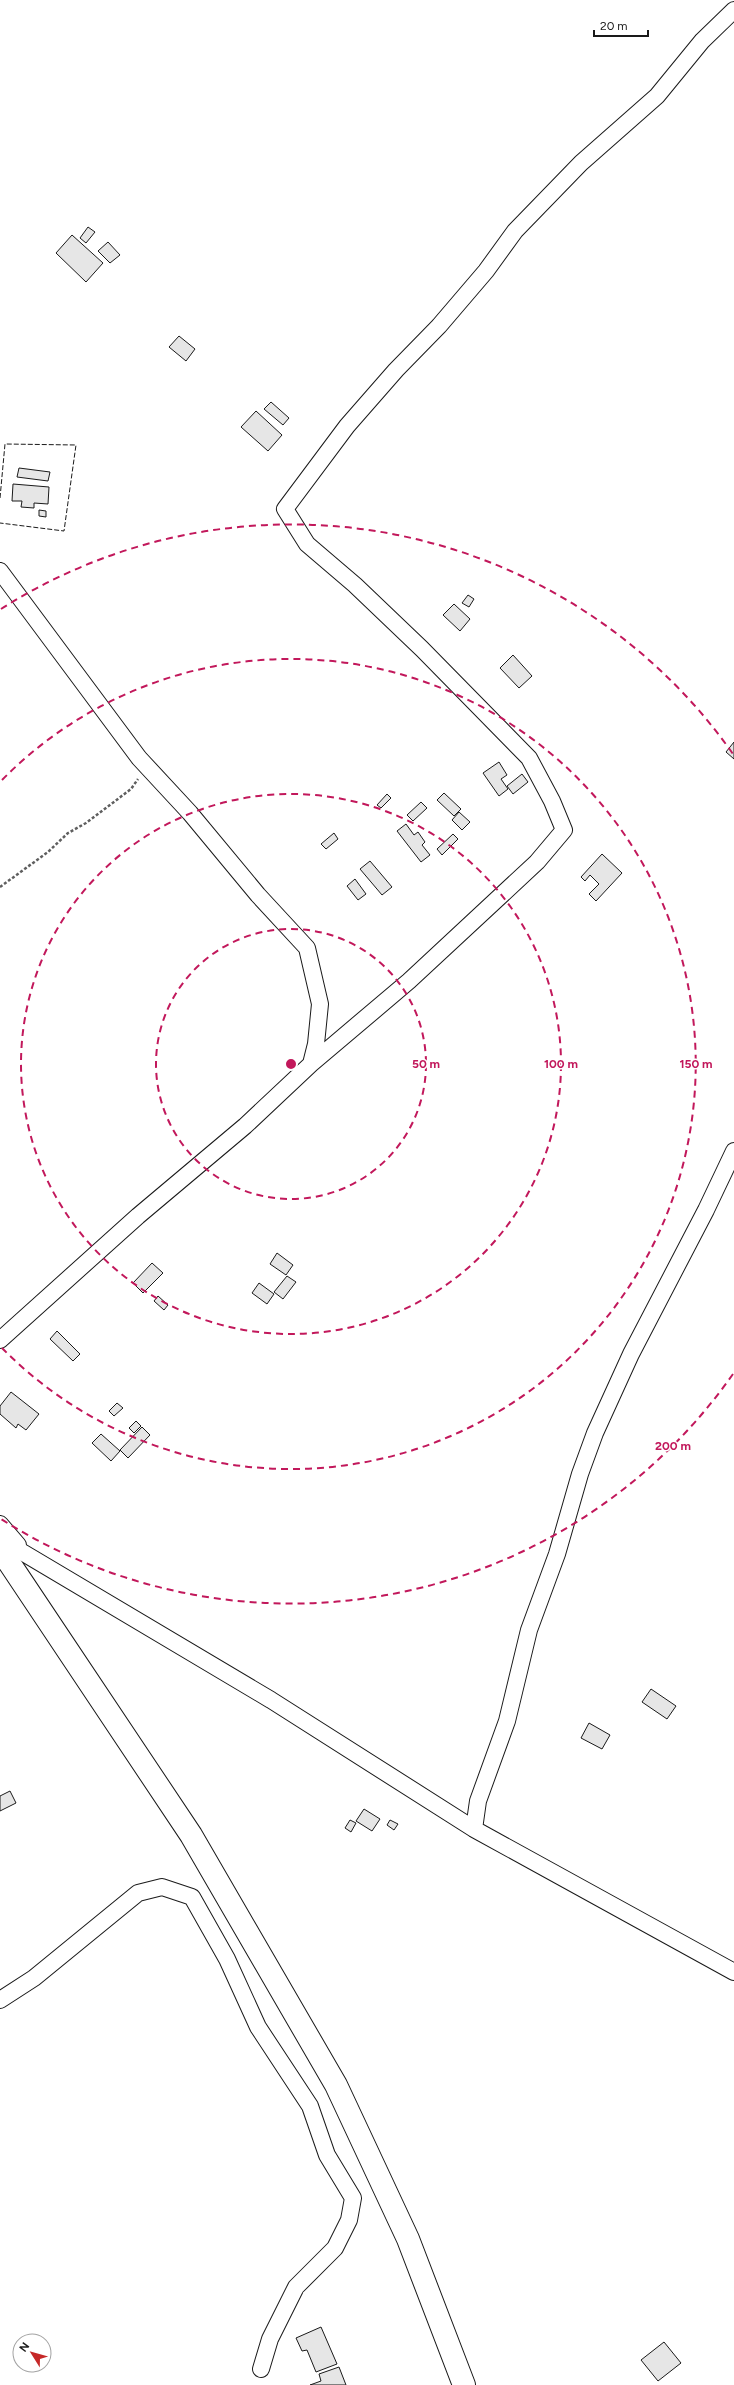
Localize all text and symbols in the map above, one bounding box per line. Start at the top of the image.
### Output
scale bar [594,12,648,38]
text: 20 m [600,19,628,33]
centre of rings [284,1057,298,1071]
text: 50 m [412,1057,440,1071]
text: 100 m [544,1057,578,1071]
text: 150 m [679,1057,713,1071]
text: 200 m [655,1439,691,1453]
north arrow [12,2333,52,2373]
text: N [17,2340,32,2355]

